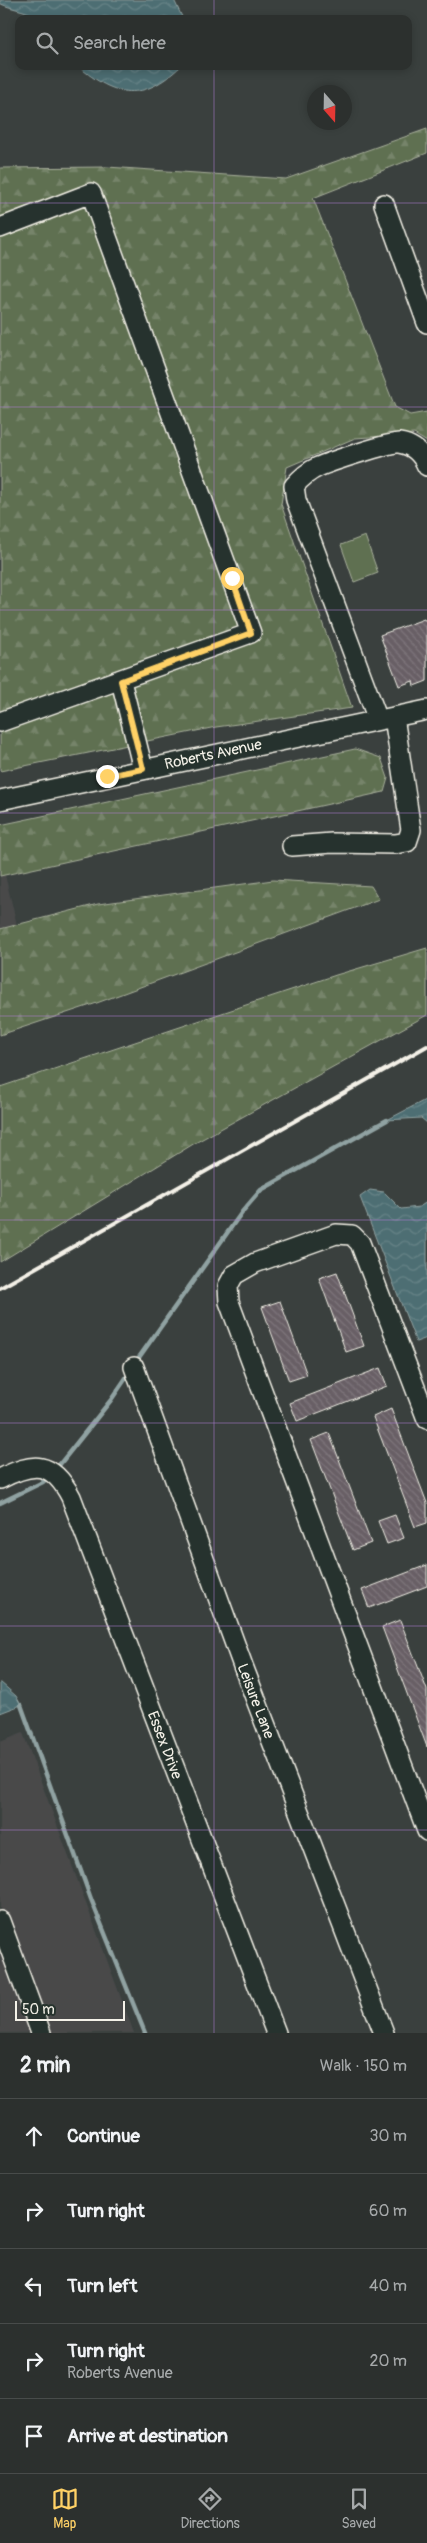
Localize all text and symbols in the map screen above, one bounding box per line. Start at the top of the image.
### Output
search box [15,15,412,70]
icon: search [33,29,61,57]
text: Search here [73,31,166,55]
north arrow [307,85,352,130]
route start [221,567,244,590]
street label: Roberts Avenue [163,735,264,774]
route end [96,765,119,788]
street label: Leisure Lane [232,1661,279,1742]
street label: Essex Drive [143,1708,186,1782]
scale bar [15,1998,125,2021]
text: 50 m [22,2001,55,2018]
text: 2 min [20,2052,70,2079]
text: Walk · 150 m [320,2056,407,2076]
icon: ahead [20,2122,48,2150]
text: Continue [67,2124,140,2148]
text: 30 m [369,2126,407,2146]
icon: right [20,2197,48,2225]
text: Turn right [67,2199,145,2223]
text: 60 m [369,2201,407,2221]
icon: left [20,2272,48,2300]
text: Turn left [67,2274,137,2298]
text: 40 m [369,2276,407,2296]
text: Turn right [67,2339,145,2363]
icon: right [20,2347,48,2375]
text: 20 m [369,2351,407,2371]
text: Roberts Avenue [67,2363,173,2383]
icon: arrive [20,2422,48,2450]
text: Arrive at destination [67,2424,228,2448]
tab: Map [51,2485,79,2532]
tab: Directions [180,2485,240,2532]
tab: Saved [341,2485,376,2532]

